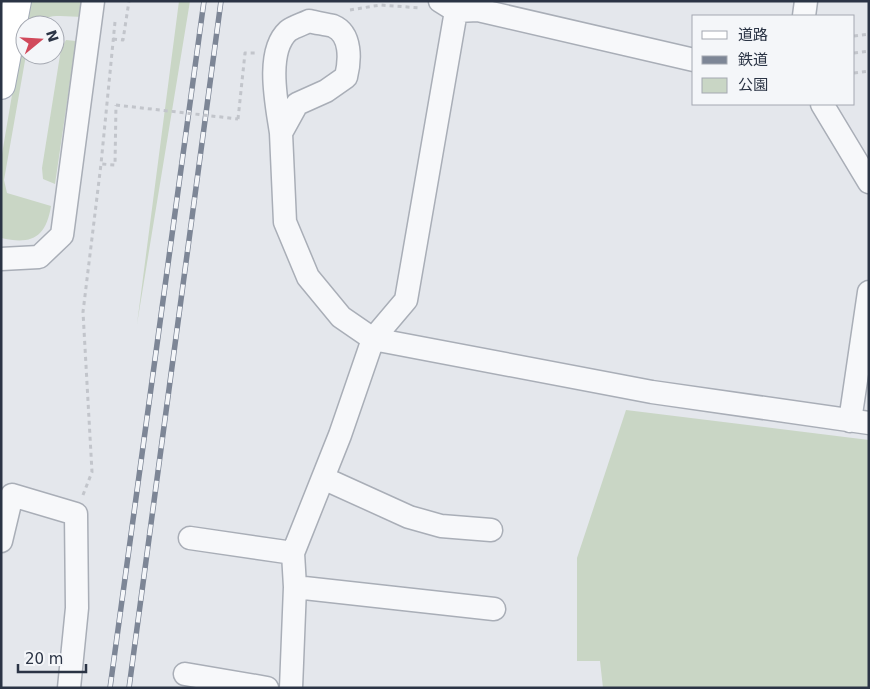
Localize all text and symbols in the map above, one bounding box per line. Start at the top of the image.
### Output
north arrow [15,15,65,65]
legend [692,15,855,105]
text: 道路 [738,26,768,44]
text: N [43,28,62,44]
text: 鉄道 [738,51,768,69]
text: 公園 [738,76,768,94]
scale bar [18,642,85,674]
text: 20 m [25,650,63,668]

